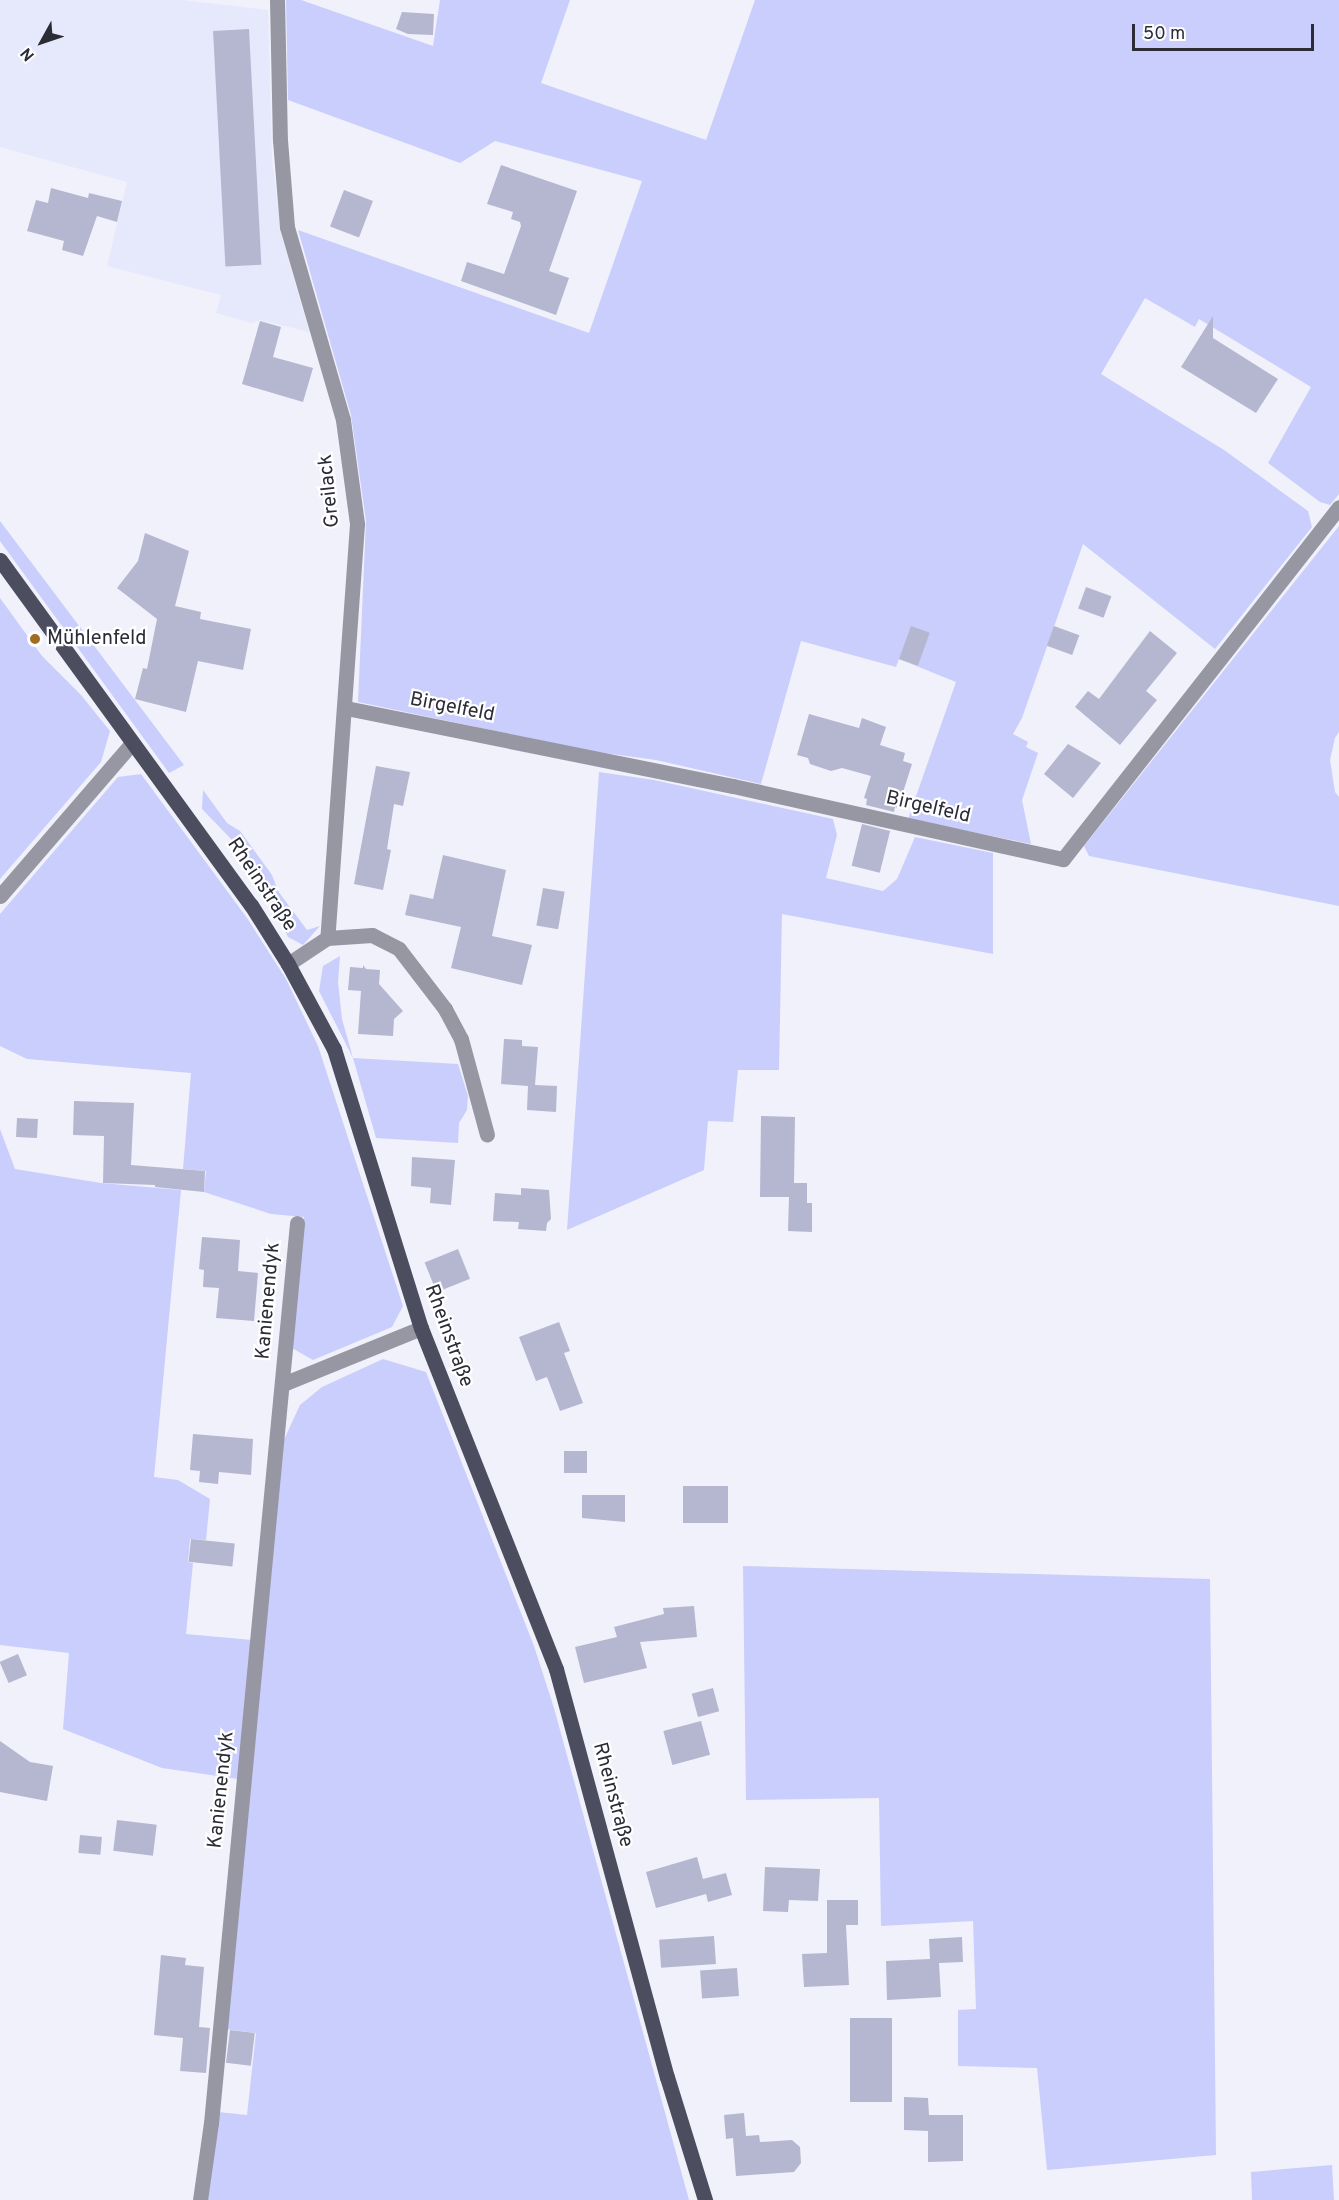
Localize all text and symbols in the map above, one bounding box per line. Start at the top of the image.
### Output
north arrow [12,12,72,72]
scale bar [1135,12,1316,50]
text: 50 m [1143,23,1185,46]
text: N [17,43,40,64]
street label: Greilack [314,453,346,529]
place label: Mühlenfeld [47,627,146,651]
marker: Mühlenfeld [28,632,42,646]
street label: Birgelfeld [407,688,497,728]
street label: Birgelfeld [883,787,973,829]
street label: Rheinstraße [221,834,301,936]
street label: Kanienendyk [252,1241,286,1361]
street label: Rheinstraße [418,1281,478,1391]
street label: Kanienendyk [204,1730,240,1850]
street label: Rheinstraße [586,1740,638,1850]

